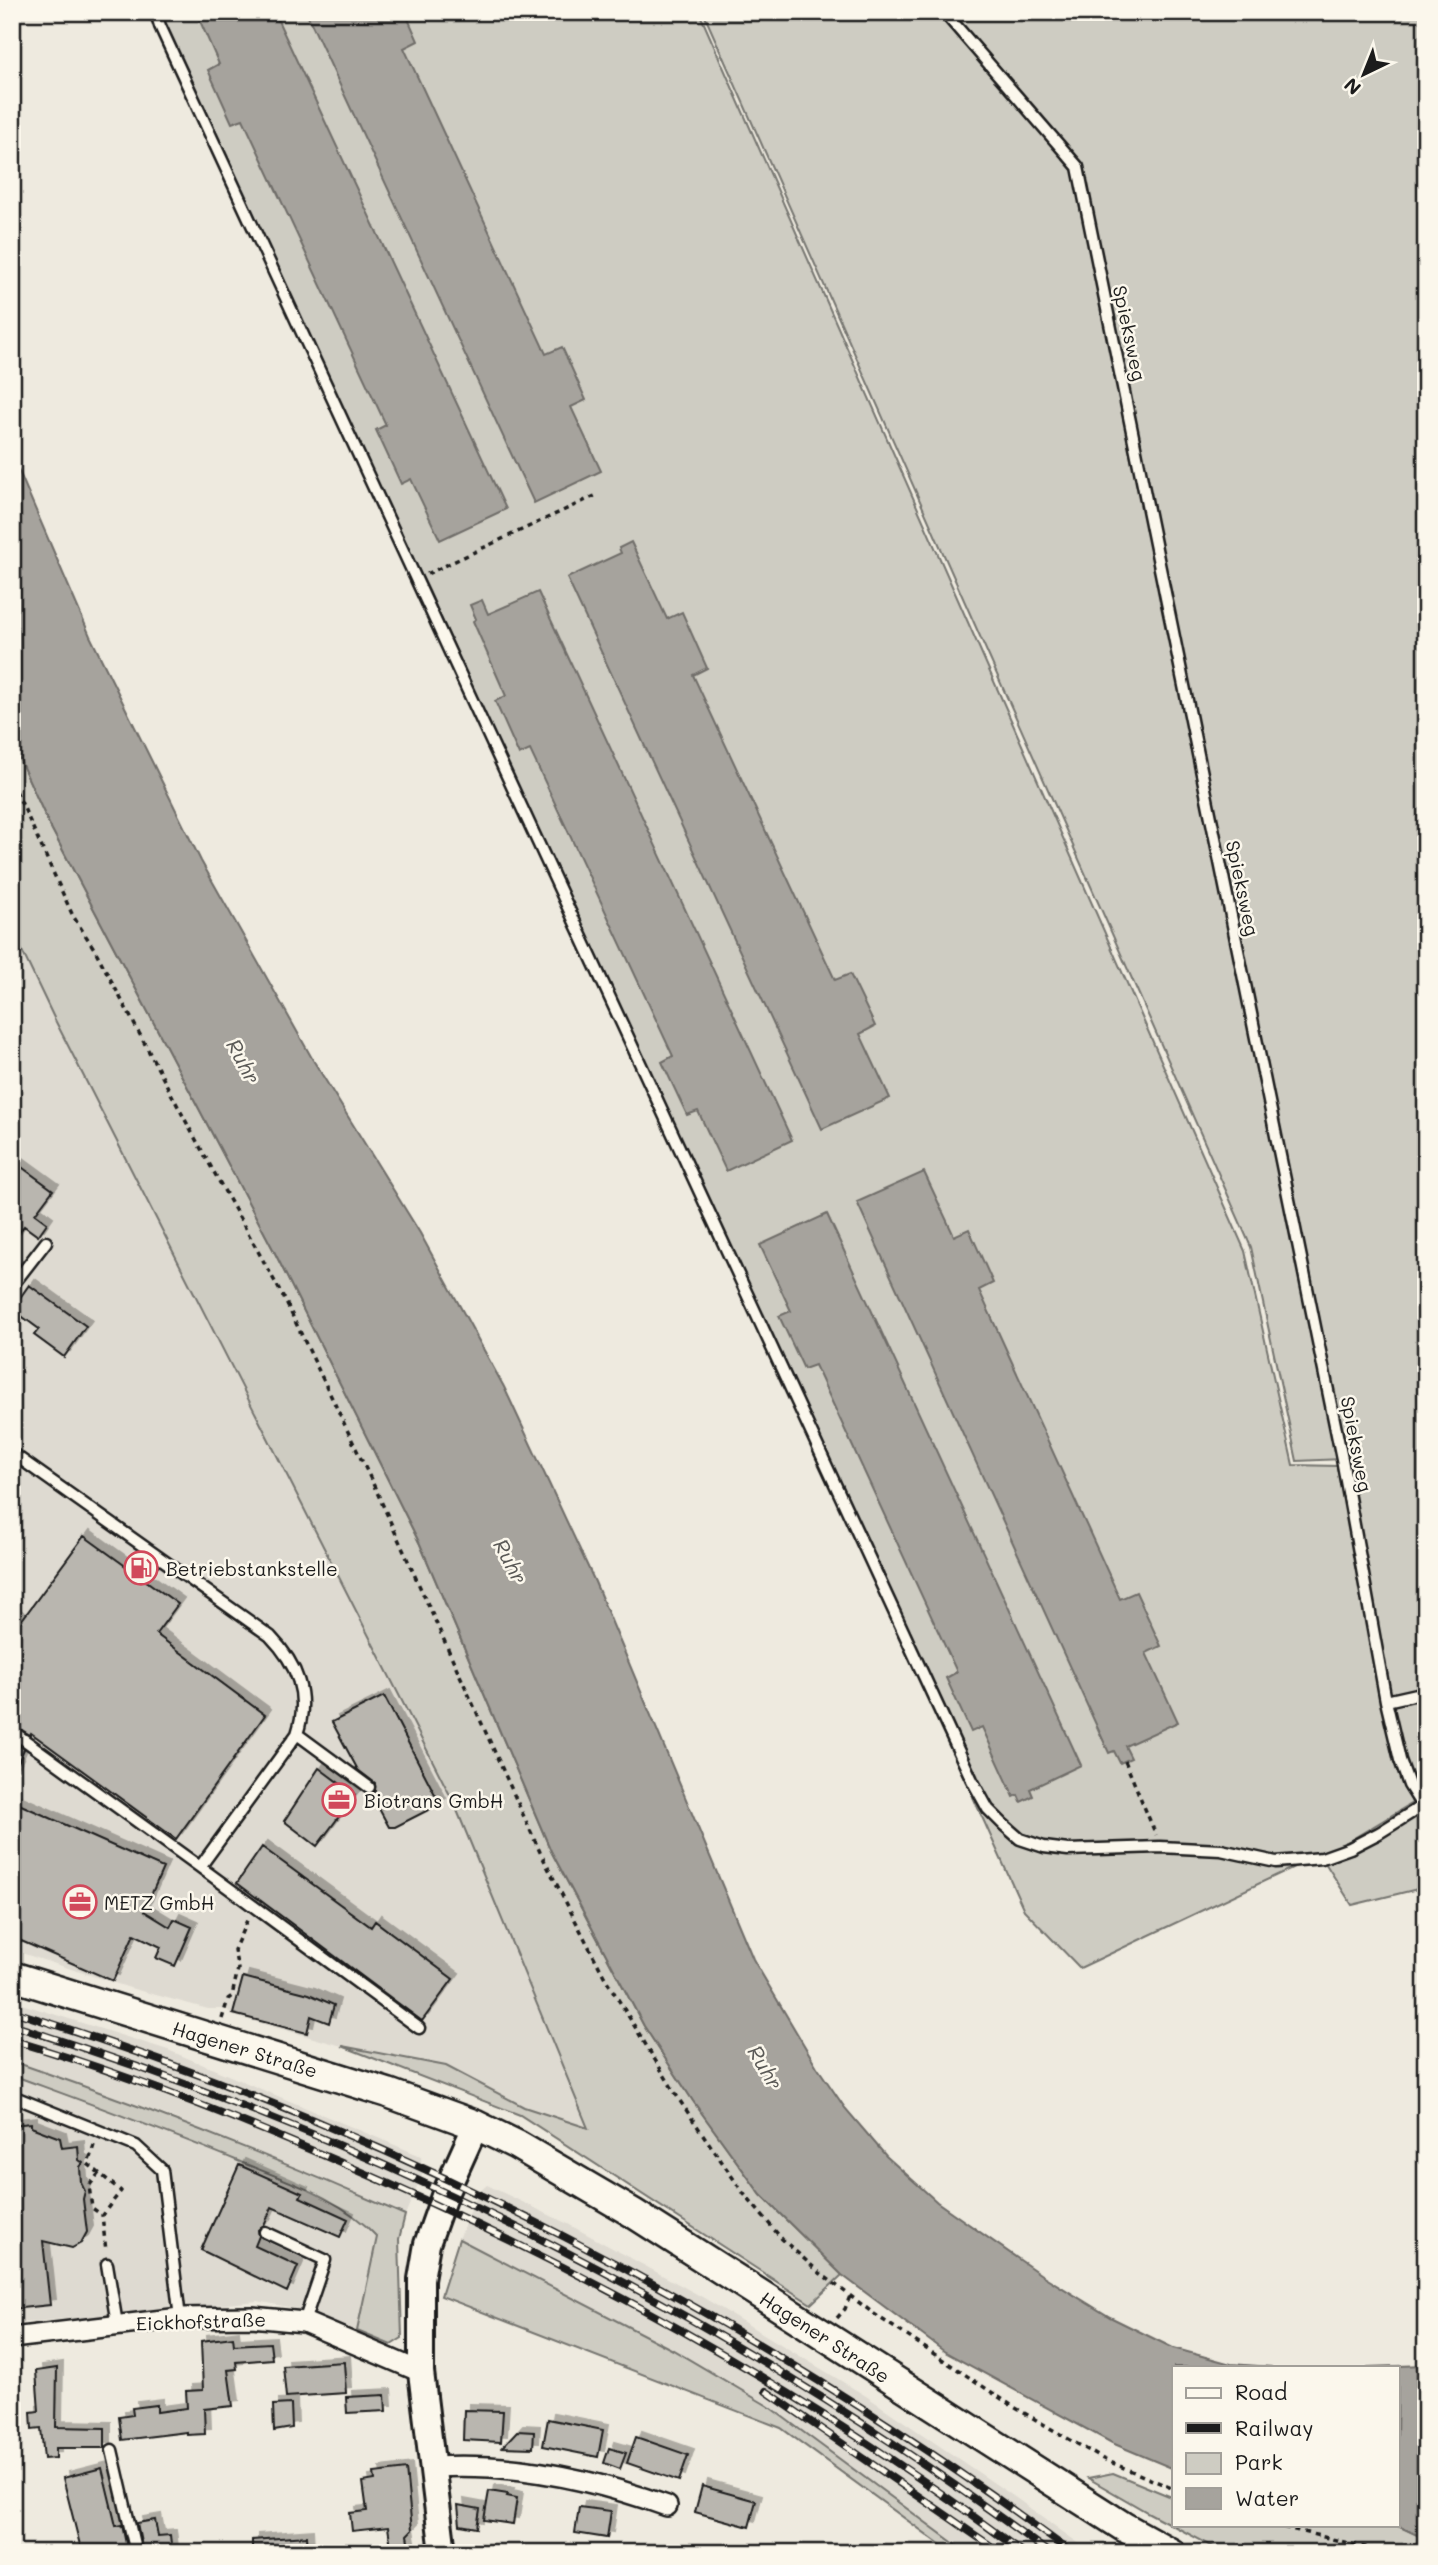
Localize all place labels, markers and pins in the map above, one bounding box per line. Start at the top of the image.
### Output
fuel station icon: Betriebstankstelle [122,1549,160,1587]
place label: Betriebstankstelle [166,1556,338,1581]
office icon: Biotrans GmbH [320,1781,358,1819]
place label: Biotrans GmbH [364,1788,503,1813]
office icon: METZ GmbH [61,1883,99,1921]
place label: METZ GmbH [104,1890,214,1915]

